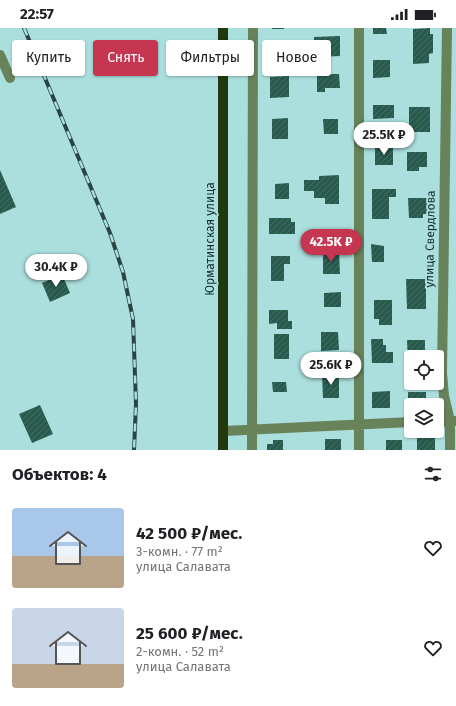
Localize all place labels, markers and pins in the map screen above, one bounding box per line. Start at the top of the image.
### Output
pin: 25.5K ₽ [347,122,421,156]
pin: 42.5K ₽ [294,229,368,263]
pin: 30.4K ₽ [19,254,93,288]
pin: 25.6K ₽ [294,352,368,386]

